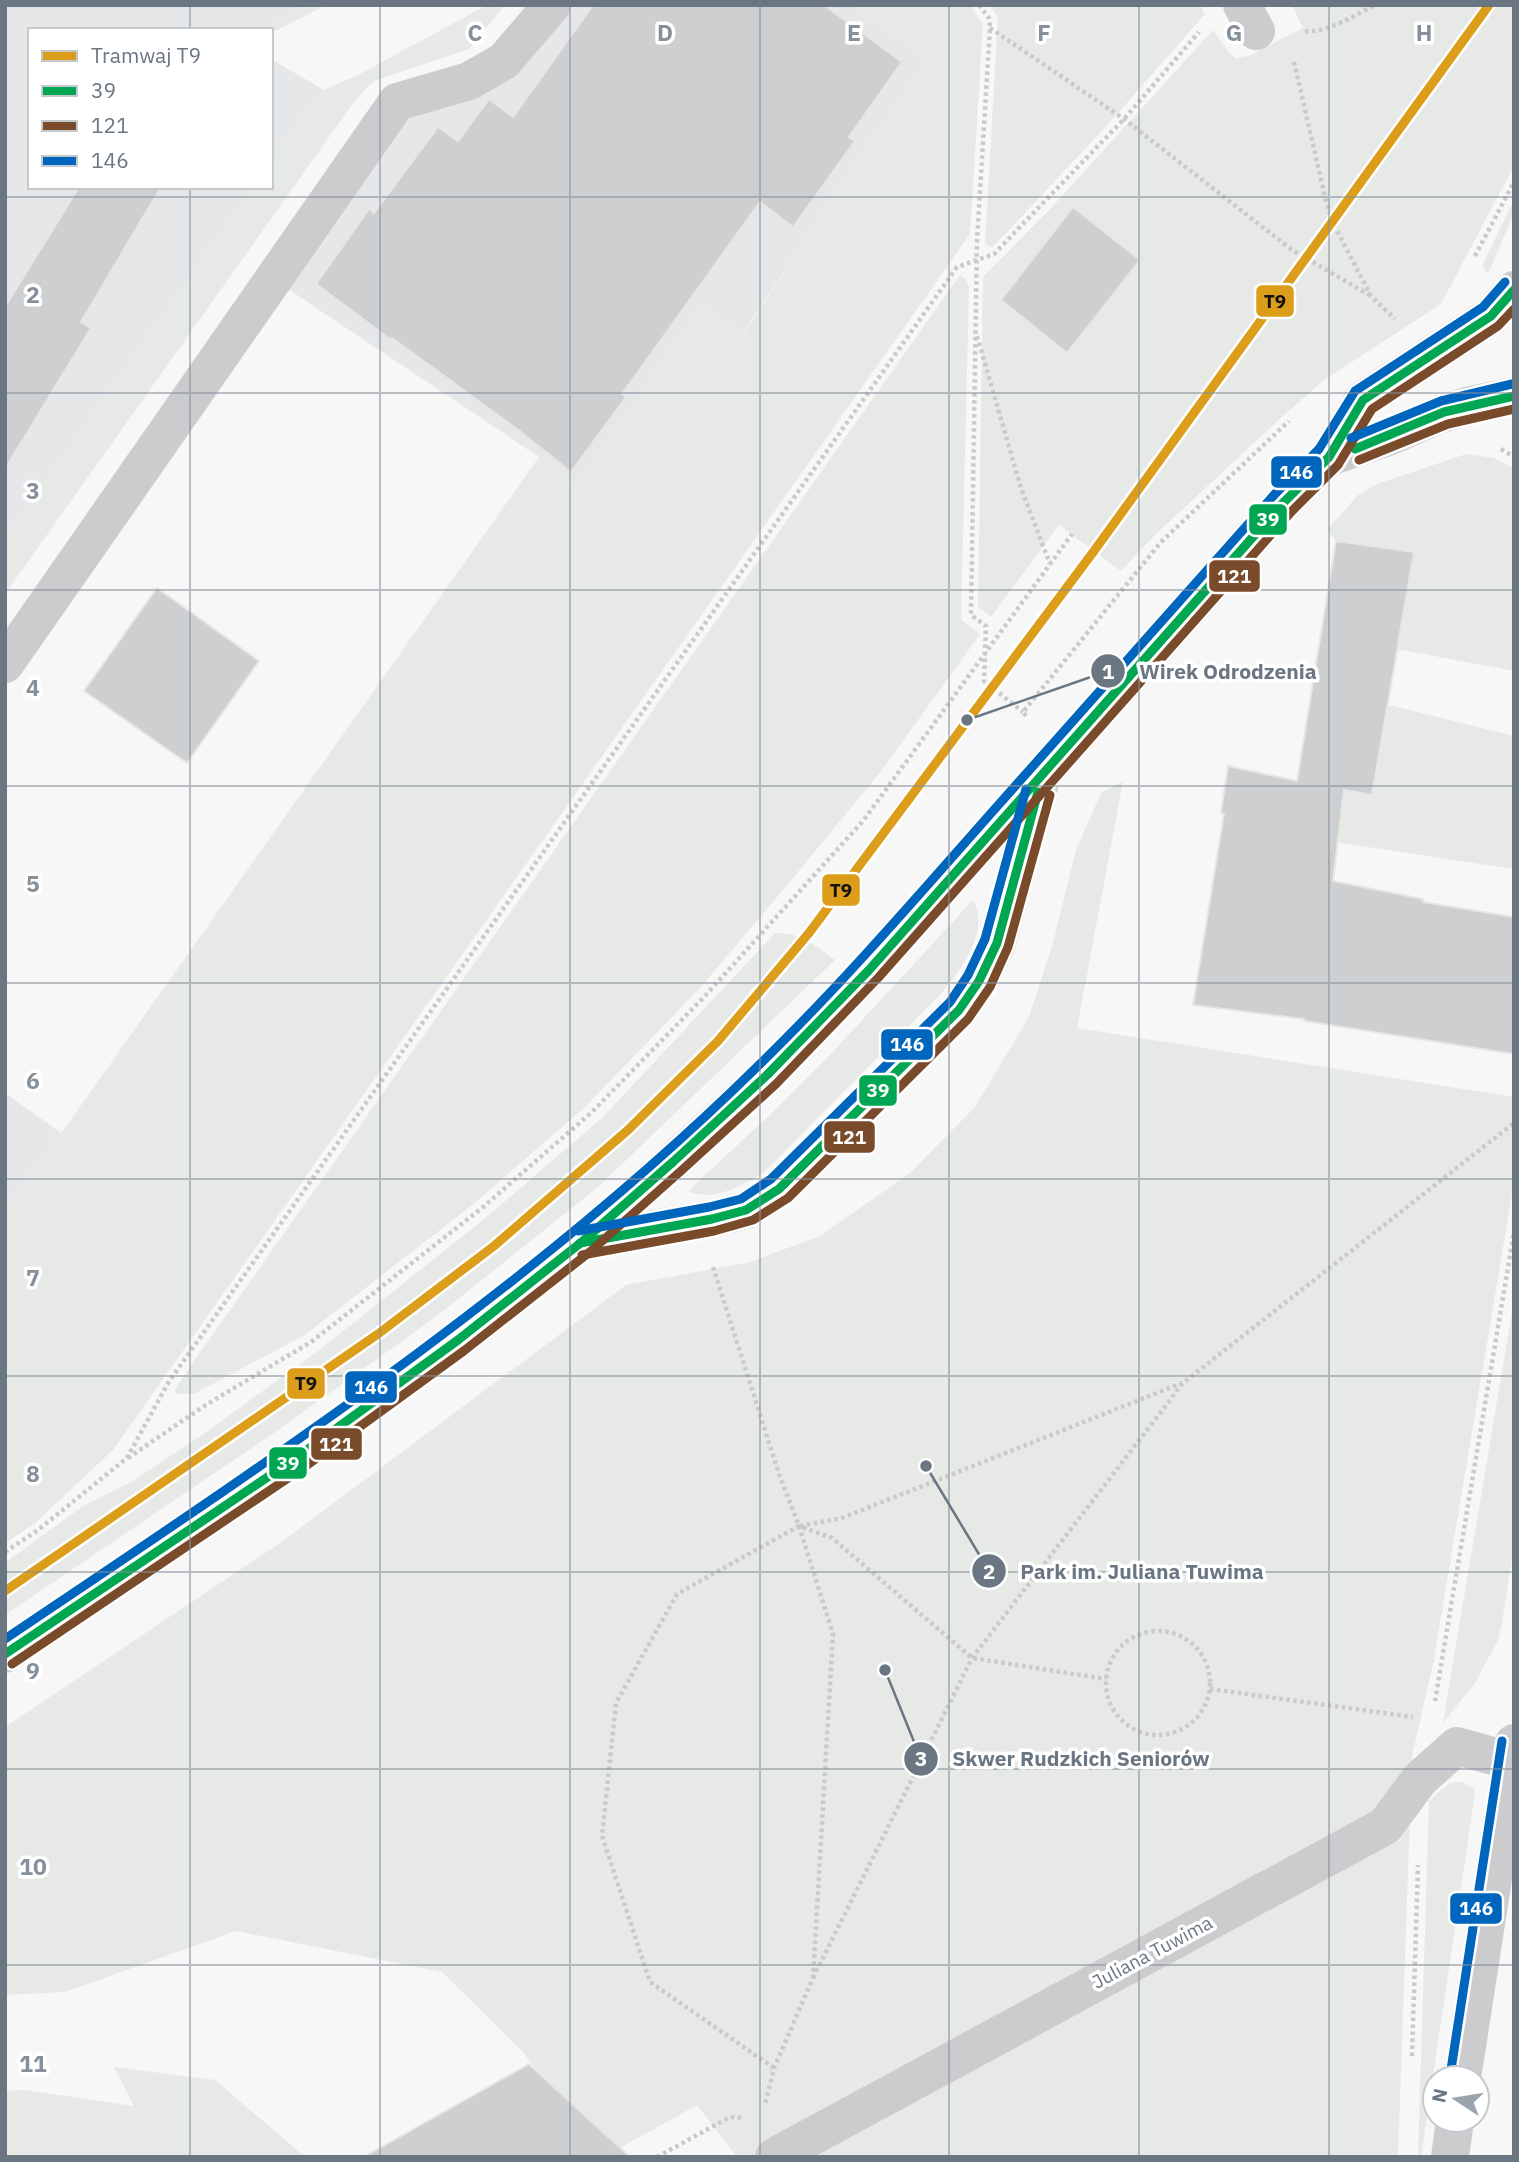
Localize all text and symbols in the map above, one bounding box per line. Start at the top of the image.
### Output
text: C [468,17,483,47]
text: D [657,17,673,47]
text: E [847,17,861,47]
text: F [1037,17,1051,47]
text: G [1226,17,1242,47]
text: H [1416,17,1432,47]
legend [28,28,273,189]
text: Tramwaj T9 [91,41,201,69]
text: 39 [91,76,116,104]
text: 121 [91,111,129,139]
text: 146 [91,146,129,174]
text: 2 [26,279,40,309]
line badge: T9 [1255,284,1295,318]
text: T9 [1264,289,1286,313]
line badge: 146 [1270,455,1323,489]
text: 146 [1279,460,1313,484]
text: 3 [26,475,40,505]
line badge: 39 [1248,503,1288,536]
text: 39 [1257,507,1279,531]
line badge: 121 [1208,559,1261,593]
text: 121 [1217,564,1252,588]
callout: Wirek Odrodzenia [1090,650,1331,692]
text: 1 [1102,657,1115,685]
text: Wirek Odrodzenia [1139,657,1317,685]
text: 4 [26,672,40,702]
text: 5 [26,868,40,898]
line badge: T9 [821,873,861,907]
text: T9 [830,878,852,902]
line badge: 146 [880,1028,934,1061]
text: 146 [890,1032,924,1056]
text: 6 [26,1065,40,1095]
line badge: 39 [858,1074,898,1107]
text: 39 [867,1078,889,1102]
line badge: 121 [823,1120,876,1154]
text: 121 [832,1125,867,1149]
text: 7 [26,1262,40,1292]
line badge: T9 [286,1367,326,1400]
line badge: 146 [344,1370,398,1404]
text: T9 [295,1371,317,1395]
text: 146 [354,1375,388,1399]
line badge: 121 [310,1427,363,1461]
text: 121 [319,1432,354,1456]
line badge: 39 [268,1446,308,1480]
text: 39 [277,1451,299,1475]
text: 8 [26,1458,40,1488]
callout: Park im. Juliana Tuwima [971,1550,1277,1592]
text: 2 [983,1557,995,1585]
text: Park im. Juliana Tuwima [1020,1557,1264,1585]
text: 9 [26,1655,40,1685]
callout: Skwer Rudzkich Seniorów [903,1738,1224,1780]
text: 3 [915,1744,927,1772]
text: Skwer Rudzkich Seniorów [952,1744,1210,1772]
text: 10 [19,1851,47,1881]
line badge: 146 [1449,1892,1503,1925]
text: 146 [1459,1896,1493,1920]
street label: Juliana Tuwima [1088,1910,1216,1994]
text: 11 [19,2048,47,2078]
north arrow [1421,2064,1491,2134]
text: N [1426,2086,1453,2105]

